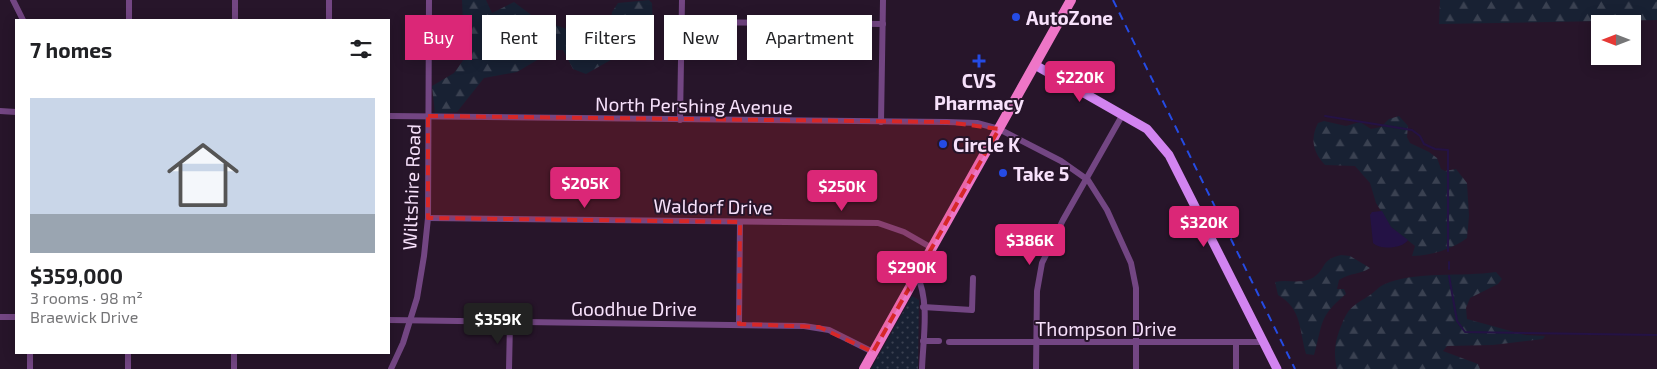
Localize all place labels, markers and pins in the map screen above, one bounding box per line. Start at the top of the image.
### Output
place label: AutoZone [1026,6,1113,29]
marker: AutoZone [1010,11,1022,23]
marker: CVS Pharmacy [973,55,985,67]
pin: $220K [1045,61,1115,103]
place label: CVS Pharmacy [934,69,1024,115]
place label: Circle K [953,133,1020,156]
marker: Circle K [937,138,949,150]
place label: Take 5 [1013,162,1069,185]
pin: $205K [550,166,620,209]
marker: Take 5 [997,167,1009,179]
pin: $250K [807,170,877,212]
pin: $320K [1169,206,1239,248]
pin: $386K [995,224,1065,266]
pin: $290K [877,250,947,293]
pin: $359K [463,302,533,345]

